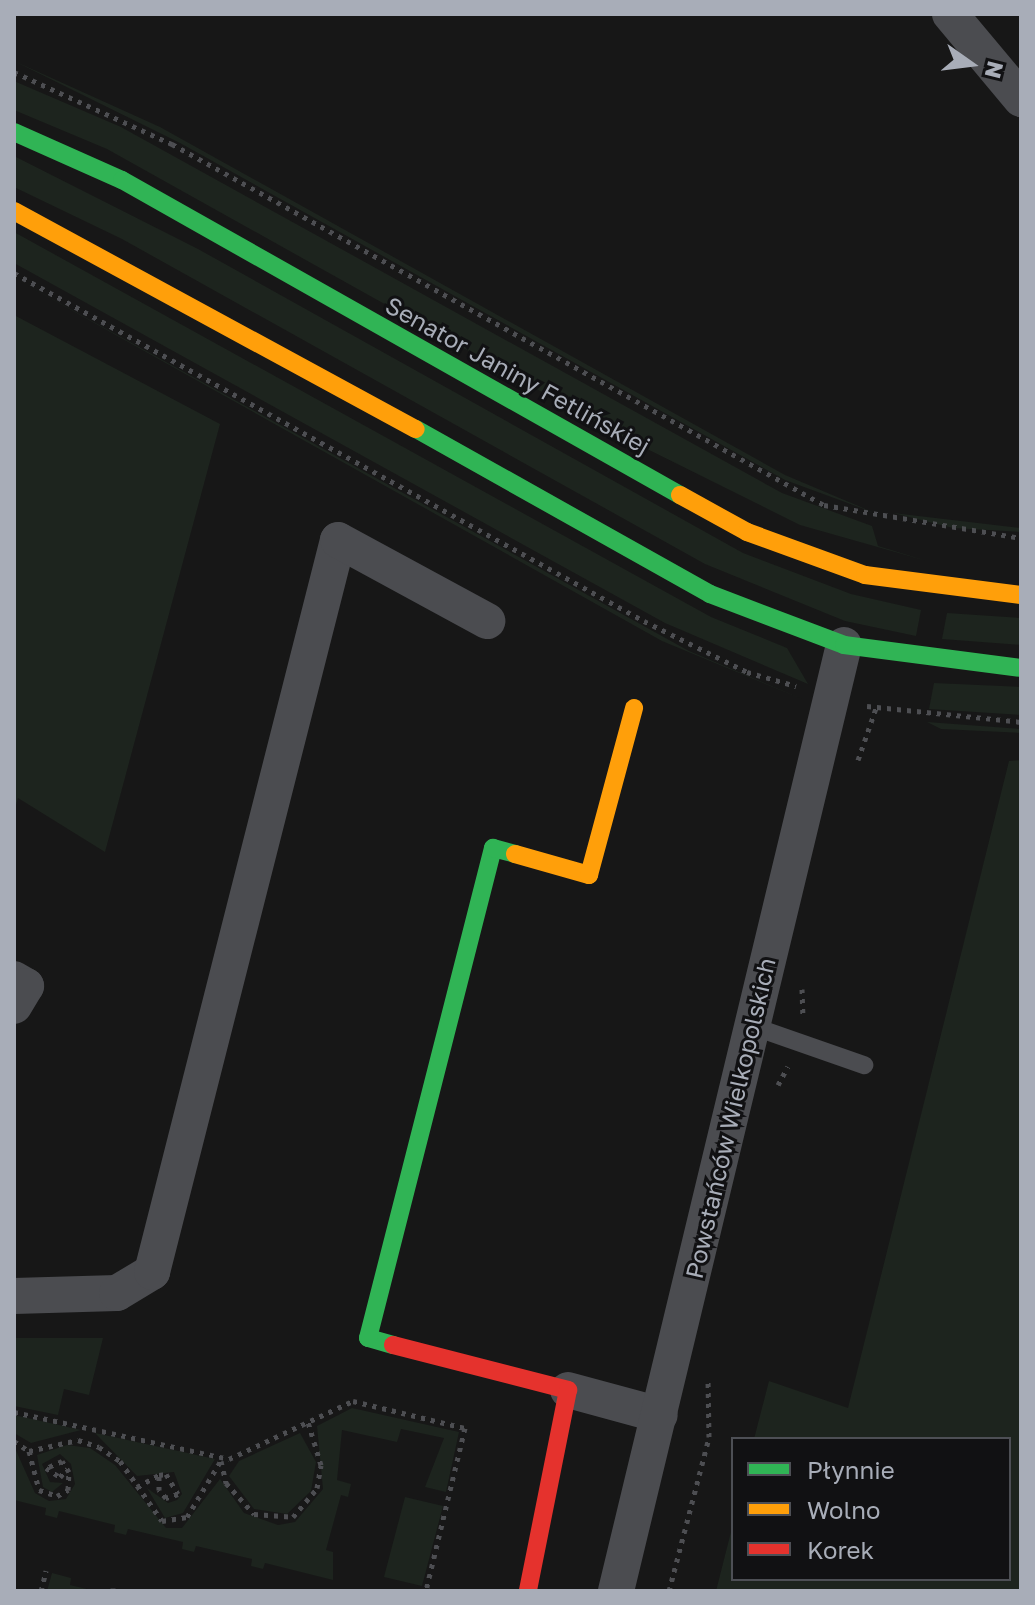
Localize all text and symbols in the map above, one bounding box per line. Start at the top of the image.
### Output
north arrow [931,24,1011,104]
text: N [980,59,1010,81]
street label: Senator Janiny Fetlińskiej [381,290,655,460]
street label: Powstańców Wielkopolskich [679,955,781,1281]
legend [731,1437,1011,1581]
text: Płynnie [807,1455,895,1484]
text: Wolno [807,1495,880,1524]
text: Korek [807,1535,874,1564]

